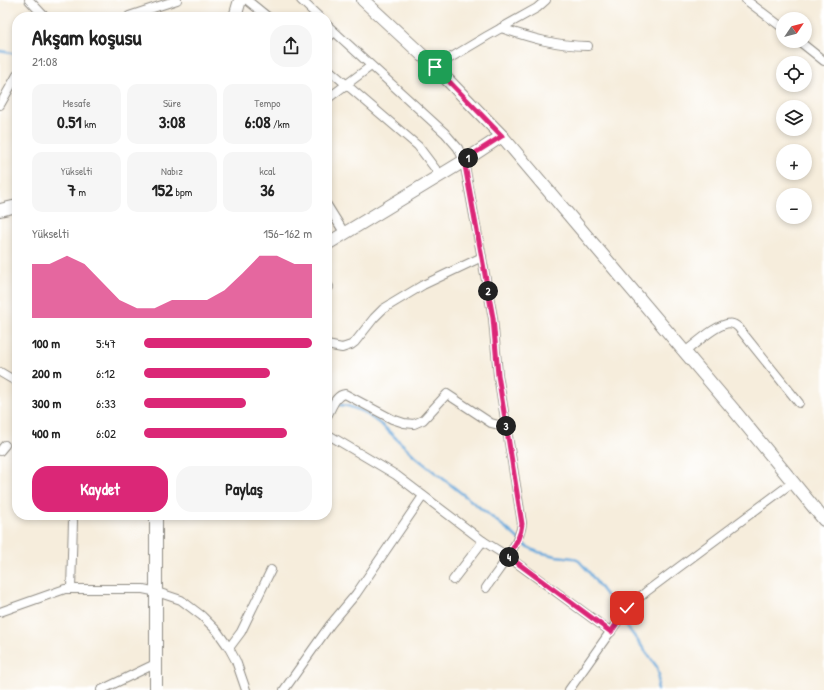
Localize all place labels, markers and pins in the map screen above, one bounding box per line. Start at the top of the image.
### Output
pin [418,50,452,84]
pin: 1 [458,148,478,168]
pin: 2 [478,281,498,301]
pin: 3 [496,416,516,436]
pin: 4 [499,547,519,567]
pin [610,591,644,625]

